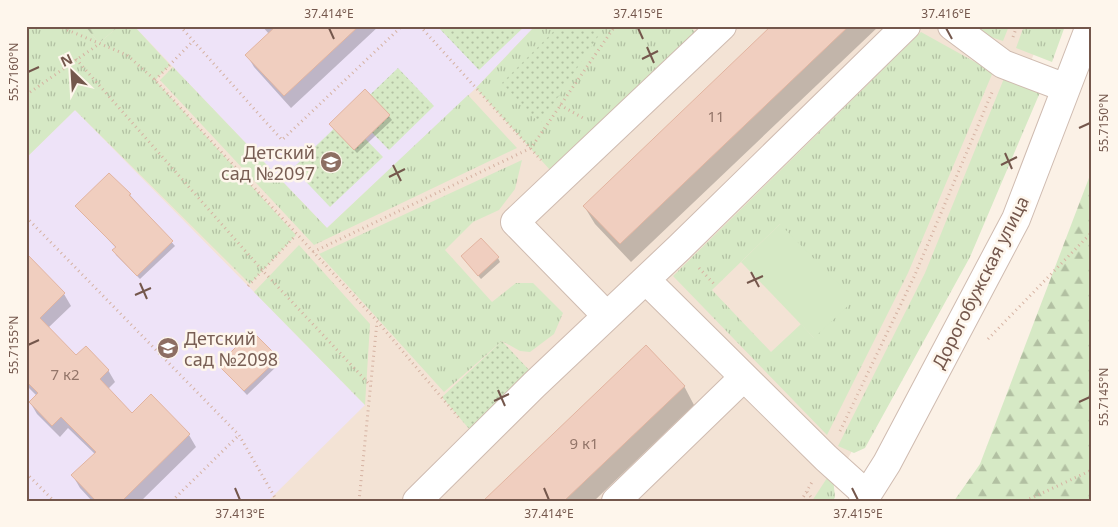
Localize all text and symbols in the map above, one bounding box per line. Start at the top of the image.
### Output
text: 37.414°E [304,5,354,22]
text: 37.415°E [613,5,663,22]
text: 37.416°E [921,5,971,22]
text: 55.7160°N [5,43,22,101]
north arrow [48,48,98,98]
text: N [57,49,75,71]
text: 55.7150°N [1095,94,1112,152]
house number: 11 [707,106,725,126]
place label: Детский сад №2097 [221,140,315,185]
school or university icon: Детский сад №2097 [319,150,343,174]
street label: Дорогобужская улица [926,192,1034,372]
text: 55.7155°N [5,316,22,374]
place label: Детский сад №2098 [184,326,278,371]
school or university icon: Детский сад №2098 [156,336,180,360]
house number: 7 к2 [50,364,80,384]
text: 55.7145°N [1095,368,1112,426]
house number: 9 к1 [569,433,599,453]
text: 37.413°E [215,505,265,522]
text: 37.414°E [524,505,574,522]
text: 37.415°E [833,505,883,522]

